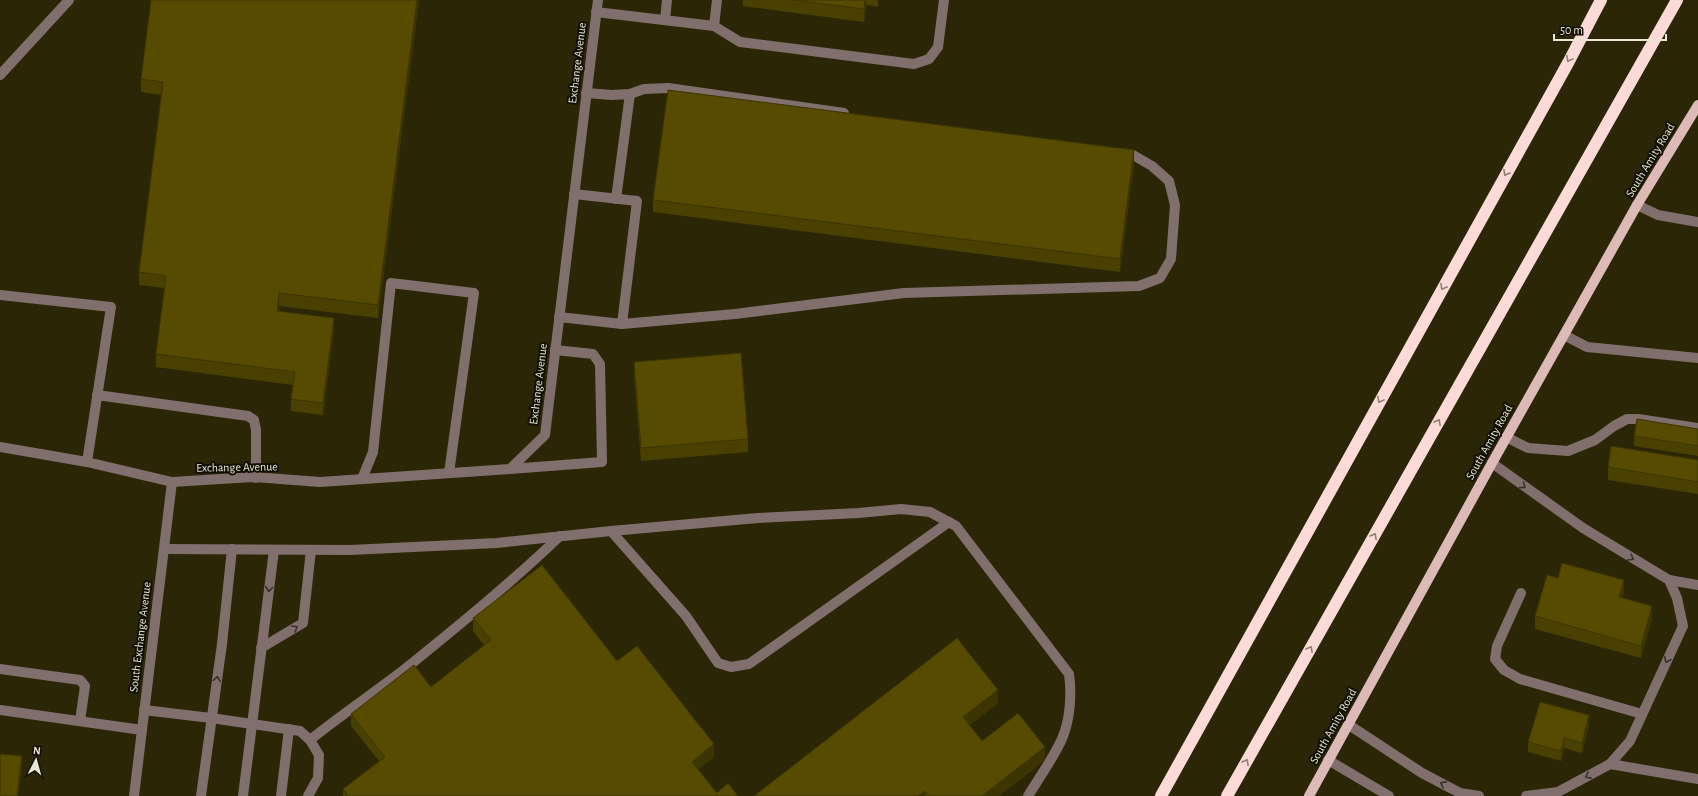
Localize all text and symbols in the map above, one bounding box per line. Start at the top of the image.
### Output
scale bar [1554,16,1666,42]
street label: Exchange Avenue [566,22,588,104]
text: 50 m [1560,24,1583,36]
one-way arrow [1567,55,1574,62]
street label: South Amity Road [1623,121,1678,199]
one-way arrow [1504,169,1511,176]
one-way arrow [1440,282,1448,290]
street label: Exchange Avenue [527,343,549,425]
one-way arrow [1377,396,1384,403]
street label: South Amity Road [1463,403,1515,482]
one-way arrow [1433,419,1441,427]
street label: Exchange Avenue [196,460,278,474]
one-way arrow [1519,481,1526,488]
one-way arrow [1369,533,1377,540]
one-way arrow [1627,553,1634,560]
street label: South Exchange Avenue [127,581,153,693]
one-way arrow [265,586,274,592]
one-way arrow [291,625,298,632]
one-way arrow [1306,646,1313,653]
one-way arrow [1664,656,1672,664]
one-way arrow [212,676,221,682]
street label: South Amity Road [1307,687,1359,766]
north arrow [16,740,56,780]
text: N [33,745,41,756]
one-way arrow [1242,759,1249,766]
one-way arrow [1585,771,1592,778]
one-way arrow [1440,782,1447,789]

